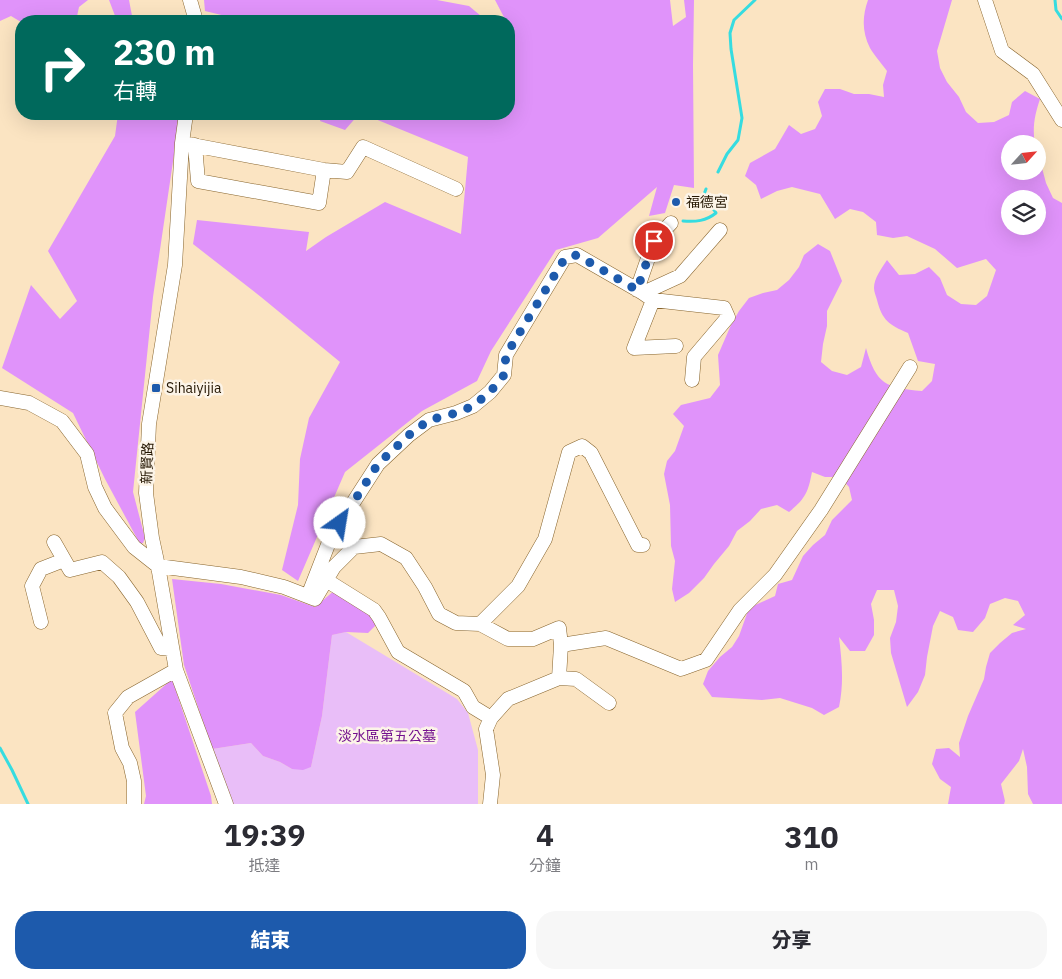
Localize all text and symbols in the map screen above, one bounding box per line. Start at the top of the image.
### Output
text: 230 m [113,29,216,75]
icon: right [30,35,95,100]
text: 右轉 [113,76,157,105]
north arrow [1001,135,1046,180]
map controls [1001,135,1046,235]
button: layers [1001,190,1046,235]
place label: 福德宮 [686,193,728,211]
marker: 福德宮 [670,196,682,208]
pin [633,220,675,262]
icon: arrive [640,227,668,255]
place label: Sihaiyijia [166,379,222,397]
marker: Sihaiyijia [150,382,162,394]
street label: 新賢路 [137,442,157,484]
position arrow [313,496,365,548]
park label: 淡水區第五公墓 [338,727,436,745]
text: 19:39 [224,815,305,854]
text: 4 [536,815,554,854]
text: 310 [784,817,838,856]
text: m [804,854,818,874]
text: 抵達 [248,855,280,875]
text: 分鐘 [529,855,561,875]
button: 結束 [15,911,526,969]
button: 分享 [536,911,1047,969]

